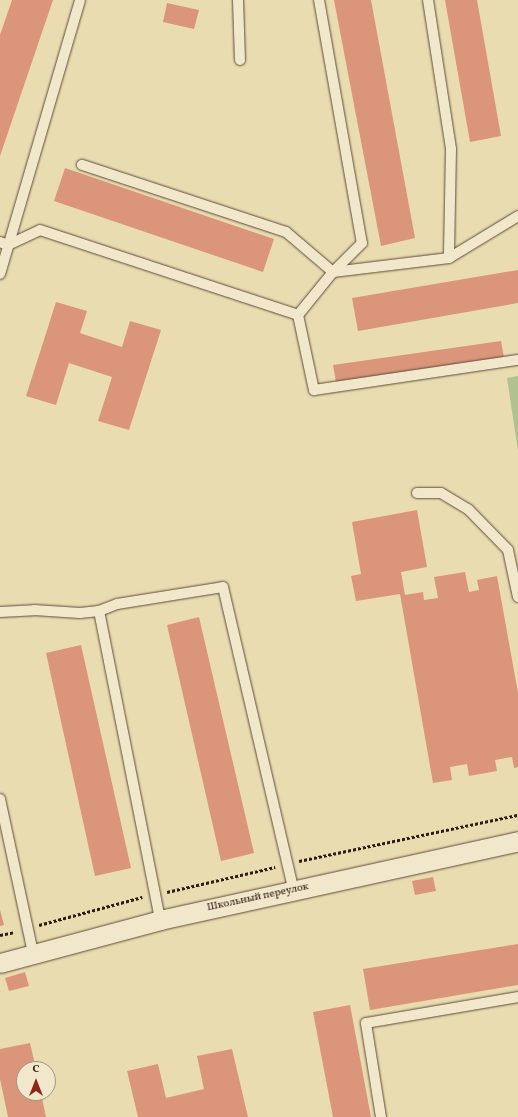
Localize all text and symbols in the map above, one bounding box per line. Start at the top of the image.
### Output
street label: Школьный переулок [206,881,310,915]
north arrow [16,1061,56,1101]
text: С [32,1062,40,1077]

